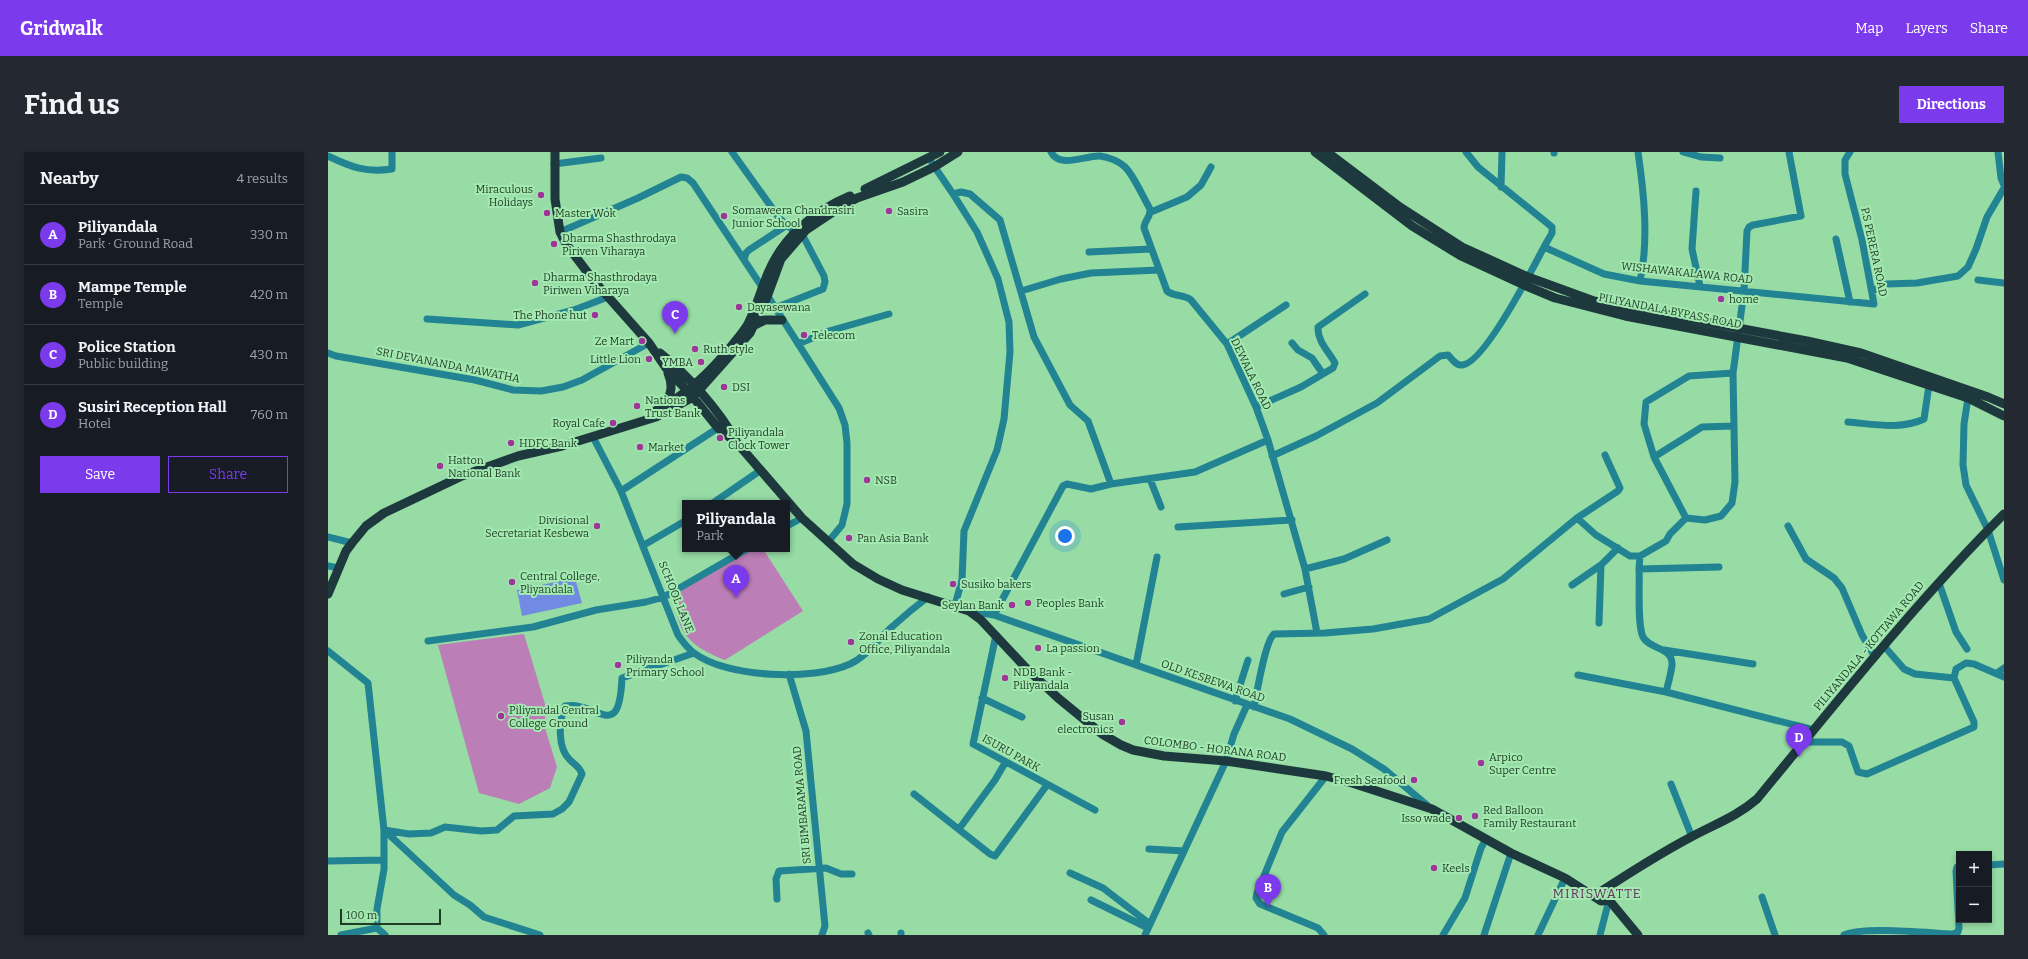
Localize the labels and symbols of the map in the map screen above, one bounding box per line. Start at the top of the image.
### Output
place label: Miraculous Holidays [476,183,533,209]
marker: Miraculous Holidays [536,190,546,200]
place label: Somaweera Chandrasiri Junior School [731,204,855,230]
place label: Sasira [897,205,928,218]
marker: Sasira [884,206,894,216]
street label: P.S PERERA ROAD [1858,206,1890,298]
place label: Master Wok [555,207,617,220]
marker: Master Wok [542,208,552,218]
marker: Somaweera Chandrasiri Junior School [719,211,729,221]
place label: Dharma Shasthrodaya Piriven Viharaya [562,232,676,258]
marker: Dharma Shasthrodaya Piriven Viharaya [549,239,559,249]
street label: WISHAWAKALAWA ROAD [1620,260,1754,286]
place label: Dharma Shasthrodaya Piriwen Viharaya [543,271,657,297]
marker: Dharma Shasthrodaya Piriwen Viharaya [530,278,540,288]
street label: PILIYANDALA BYPASS ROAD [1597,291,1743,331]
place label: home [1729,293,1759,306]
marker: home [1716,294,1726,304]
pin: C [662,301,688,334]
place label: Dayasewana [747,301,811,314]
marker: Dayasewana [734,302,744,312]
place label: The Phone hut [513,309,587,322]
marker: The Phone hut [590,310,600,320]
place label: Telecom [812,329,856,342]
marker: Telecom [799,330,809,340]
place label: Ze Mart [595,335,634,348]
marker: Ze Mart [637,336,647,346]
street label: DEWALA ROAD [1228,336,1274,412]
place label: Ruth style [703,343,754,356]
marker: Ruth style [690,344,700,354]
street label: SRI DEVANANDA MAWATHA [375,345,521,385]
place label: Little Lion [590,353,641,366]
marker: Little Lion [644,354,654,364]
place label: YMBA [662,356,693,369]
marker: YMBA [696,357,706,367]
place label: DSI [732,381,750,394]
marker: DSI [719,382,729,392]
place label: Nations Trust Bank [645,394,701,420]
marker: Nations Trust Bank [632,401,642,411]
place label: Royal Cafe [552,417,605,430]
marker: Royal Cafe [608,418,618,428]
place label: Piliyandala Clock Tower [728,426,790,452]
marker: Piliyandala Clock Tower [715,433,725,443]
place label: HDFC Bank [519,437,578,450]
marker: HDFC Bank [506,438,516,448]
place label: Market [648,441,684,454]
marker: Market [635,442,645,452]
place label: Hatton National Bank [448,454,521,480]
marker: Hatton National Bank [435,461,445,471]
place label: NSB [875,474,897,487]
marker: NSB [862,475,872,485]
place label: Divisional Secretariat Kesbewa [485,514,589,540]
marker: Divisional Secretariat Kesbewa [592,521,602,531]
your location [1055,526,1075,546]
place label: Pan Asia Bank [857,532,930,545]
marker: Pan Asia Bank [844,533,854,543]
street label: SCHOOL LANE [656,559,696,635]
pin: A [723,565,749,598]
place label: Central College, Pliyandala [520,570,600,596]
marker: Central College, Pliyandala [507,577,517,587]
place label: Susiko bakers [961,578,1031,591]
marker: Susiko bakers [948,579,958,589]
street label: PILIYANDALA - KOTTAWA ROAD [1811,579,1927,713]
place label: Peoples Bank [1036,597,1105,610]
marker: Peoples Bank [1023,598,1033,608]
place label: Seylan Bank [942,599,1005,612]
marker: Seylan Bank [1007,600,1017,610]
place label: Zonal Education Office, Piliyandala [859,630,950,656]
marker: Zonal Education Office, Piliyandala [846,637,856,647]
place label: La passion [1046,642,1100,655]
marker: La passion [1033,643,1043,653]
place label: Piliyanda Primary School [626,653,705,679]
street label: OLD KESBEWA ROAD [1159,657,1267,705]
marker: Piliyanda Primary School [613,660,623,670]
place label: NDB Bank - Piliyandala [1013,666,1072,692]
marker: NDB Bank - Piliyandala [1000,673,1010,683]
place label: Piliyandal Central College Ground [509,704,599,730]
place label: Susan electronics [1057,710,1114,736]
marker: Piliyandal Central College Ground [496,711,506,721]
marker: Susan electronics [1117,717,1127,727]
pin: D [1786,724,1812,757]
street label: ISURU PARK [980,732,1042,774]
street label: COLOMBO - HORANA ROAD [1143,734,1287,764]
street label: SRI BIMBARAMA ROAD [790,745,814,865]
place label: Arpico Super Centre [1489,751,1556,777]
marker: Arpico Super Centre [1476,758,1486,768]
place label: Fresh Seafood [1334,774,1406,787]
marker: Fresh Seafood [1409,775,1419,785]
place label: Red Balloon Family Restaurant [1483,804,1576,830]
marker: Red Balloon Family Restaurant [1470,811,1480,821]
place label: Isso wade [1401,812,1451,825]
marker: Isso wade [1454,813,1464,823]
place label: Keels [1442,862,1470,875]
marker: Keels [1429,863,1439,873]
pin: B [1255,874,1281,907]
district label: MIRISWATTE [1552,886,1642,901]
scale bar [340,907,441,926]

